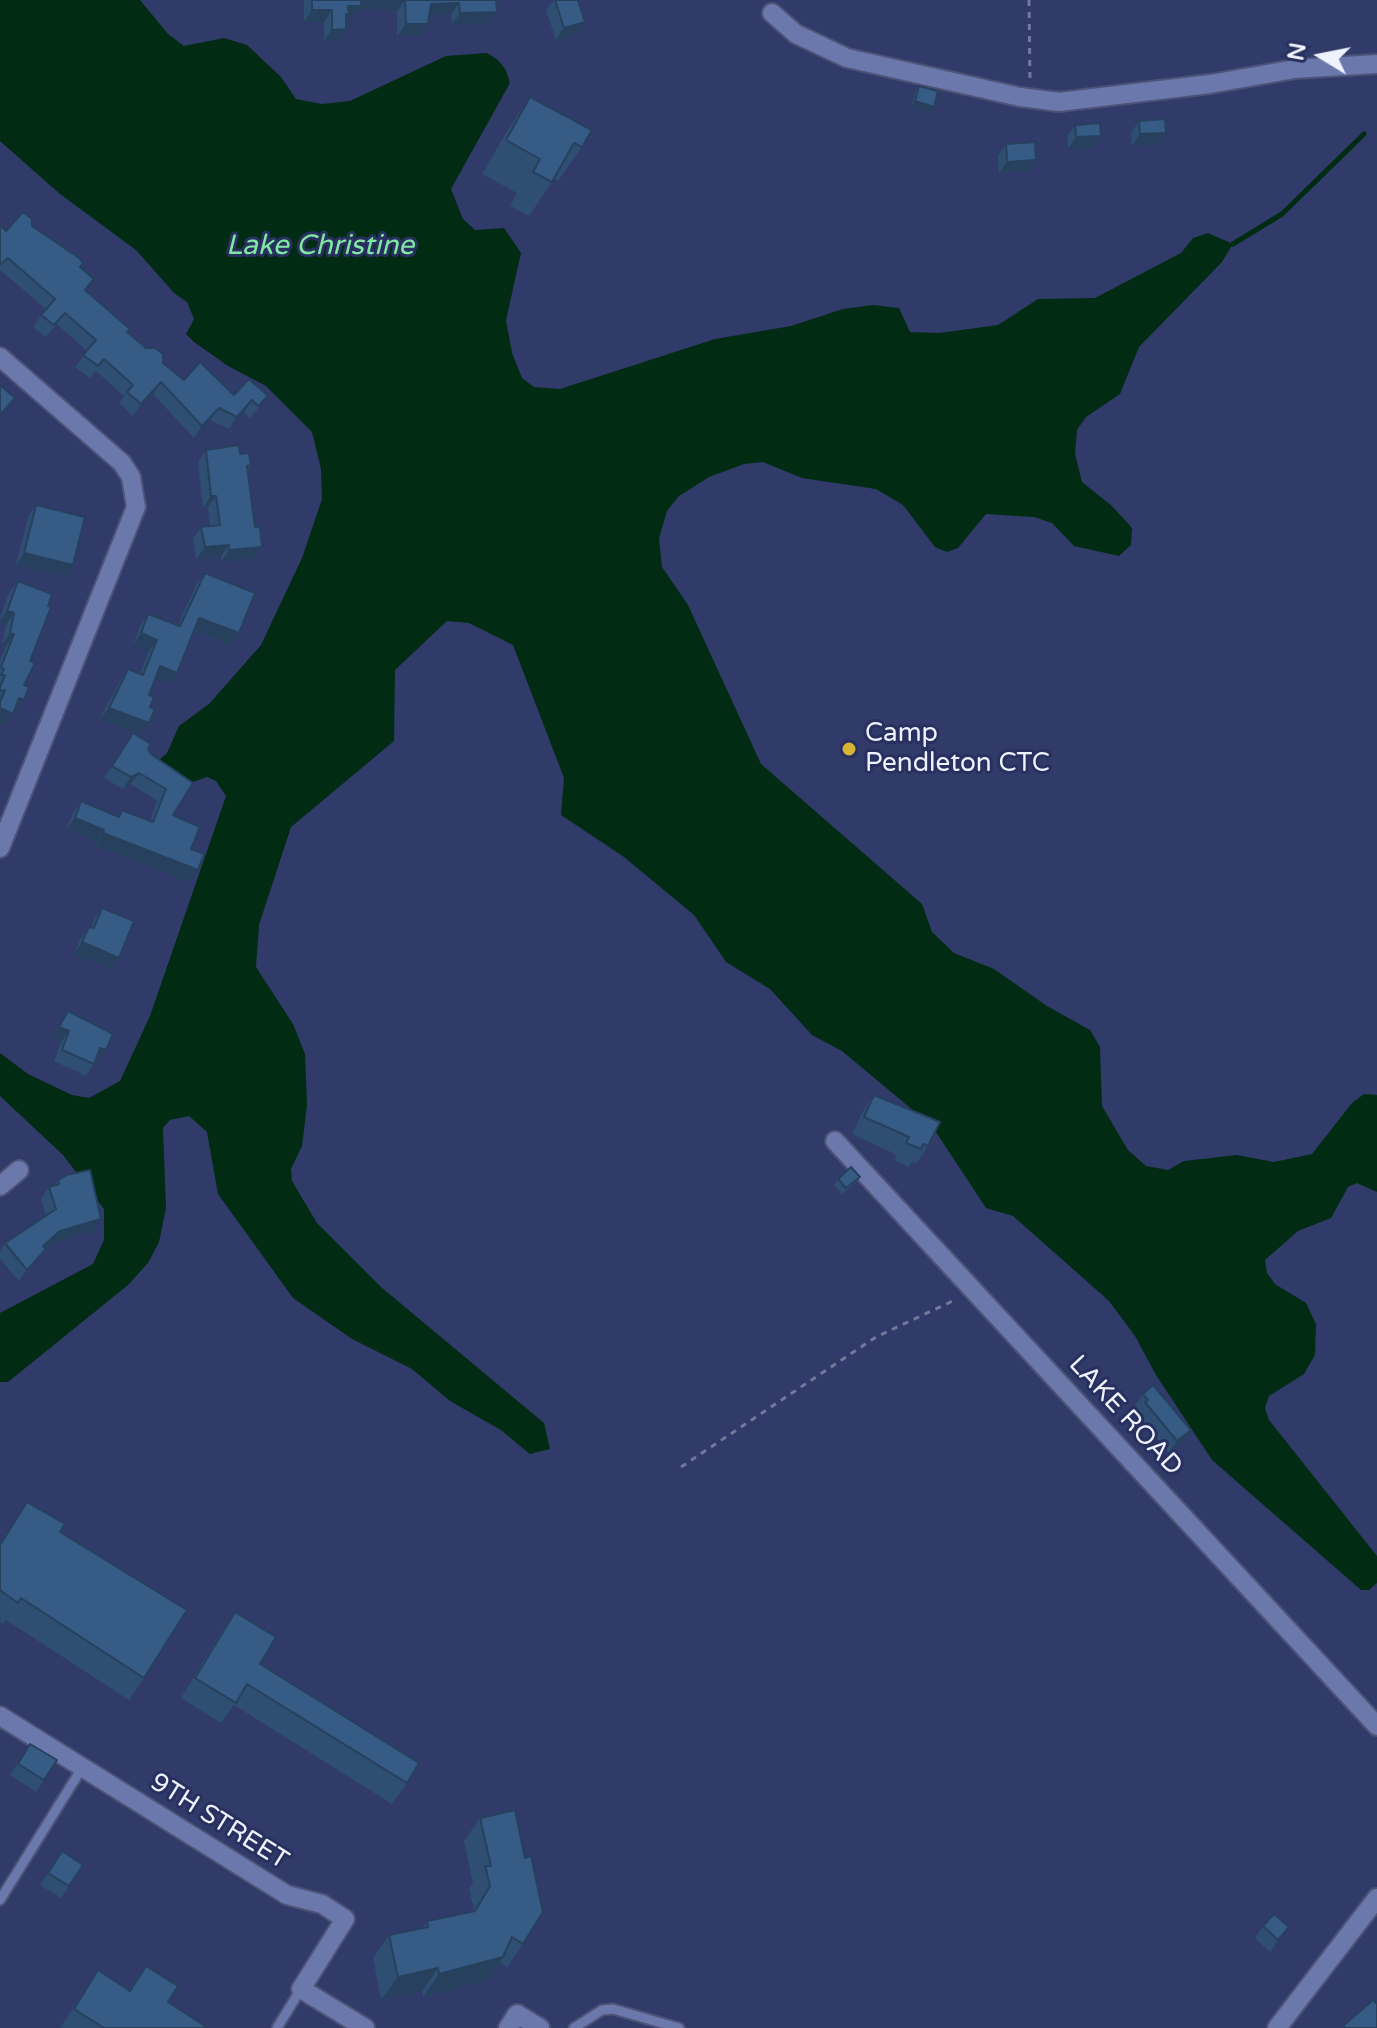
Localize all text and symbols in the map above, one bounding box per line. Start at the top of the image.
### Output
north arrow [1281,16,1361,96]
text: N [1283,41,1312,63]
water label: Lake Christine [226,230,414,264]
place label: Camp Pendleton CTC [865,718,1050,780]
marker: Camp Pendleton CTC [840,740,858,758]
street label: LAKE ROAD [1061,1349,1189,1483]
street label: 9TH STREET [144,1767,294,1877]

